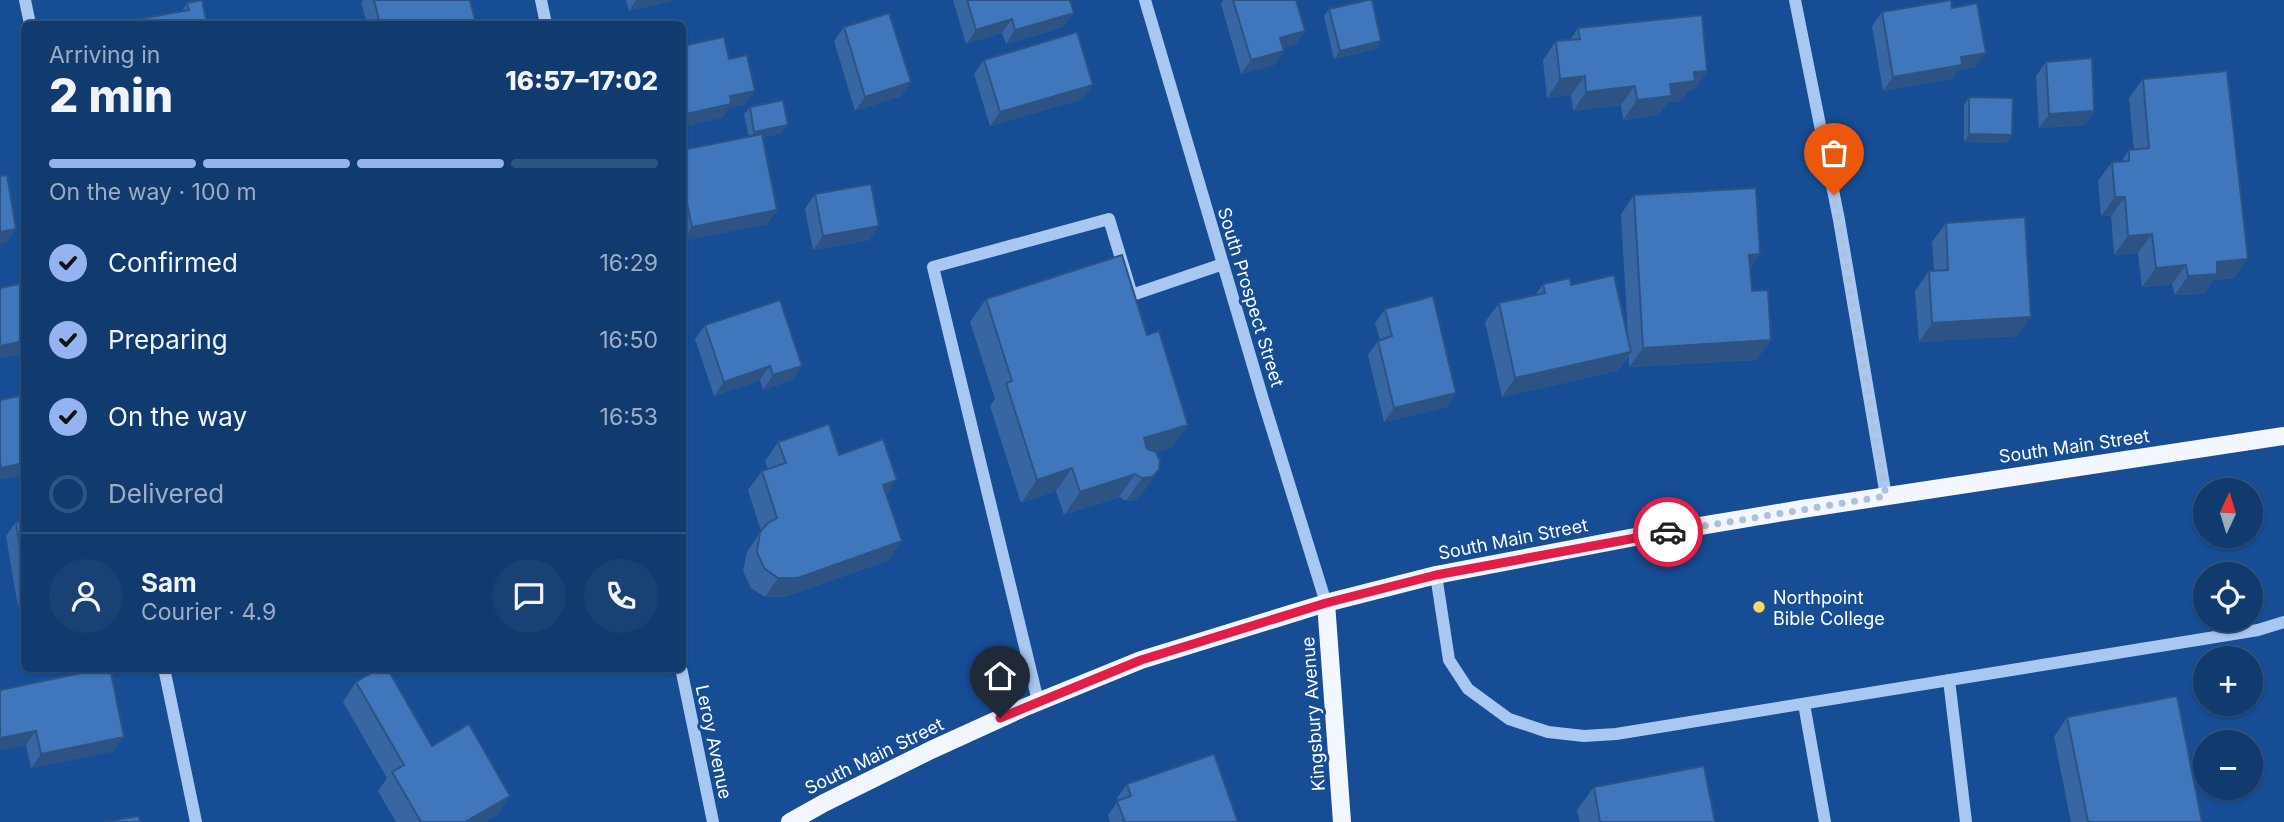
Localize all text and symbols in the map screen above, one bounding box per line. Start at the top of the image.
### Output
text: Arriving in [49,41,160,69]
text: 16:57–17:02 [505,65,658,96]
text: 2 min [49,67,173,123]
pin [1804,123,1864,195]
icon: bag [1815,134,1853,172]
text: On the way · 100 m [49,178,257,206]
street label: South Prospect Street [1214,205,1288,389]
icon: check [49,244,87,282]
text: Confirmed [108,247,238,278]
text: 16:29 [599,249,658,277]
icon: check [49,321,87,359]
text: Preparing [108,324,228,355]
text: 16:50 [599,326,658,354]
icon: check [49,398,87,436]
text: On the way [108,401,247,432]
text: 16:53 [600,403,658,431]
street label: South Main Street [1997,425,2151,467]
text: Delivered [108,478,224,509]
north arrow [2193,478,2263,548]
map controls [2193,478,2263,800]
courier [1633,497,1703,567]
icon: car [1649,513,1687,551]
street label: South Main Street [1436,514,1590,564]
button: person [49,559,123,633]
button: chat [492,559,566,633]
button: phone [584,559,658,633]
button: locate [2193,562,2263,632]
text: Sam [141,567,197,598]
place label: Northpoint Bible College [1773,587,1885,629]
text: Courier · 4.9 [141,598,276,626]
marker: Northpoint Bible College [1751,599,1767,615]
street label: Kingsbury Avenue [1297,636,1329,792]
pin [970,646,1030,718]
button: + [2193,646,2263,716]
icon: home [981,657,1019,695]
street label: Leroy Avenue [692,683,736,801]
street label: South Main Street [801,713,947,799]
button: − [2193,730,2263,800]

